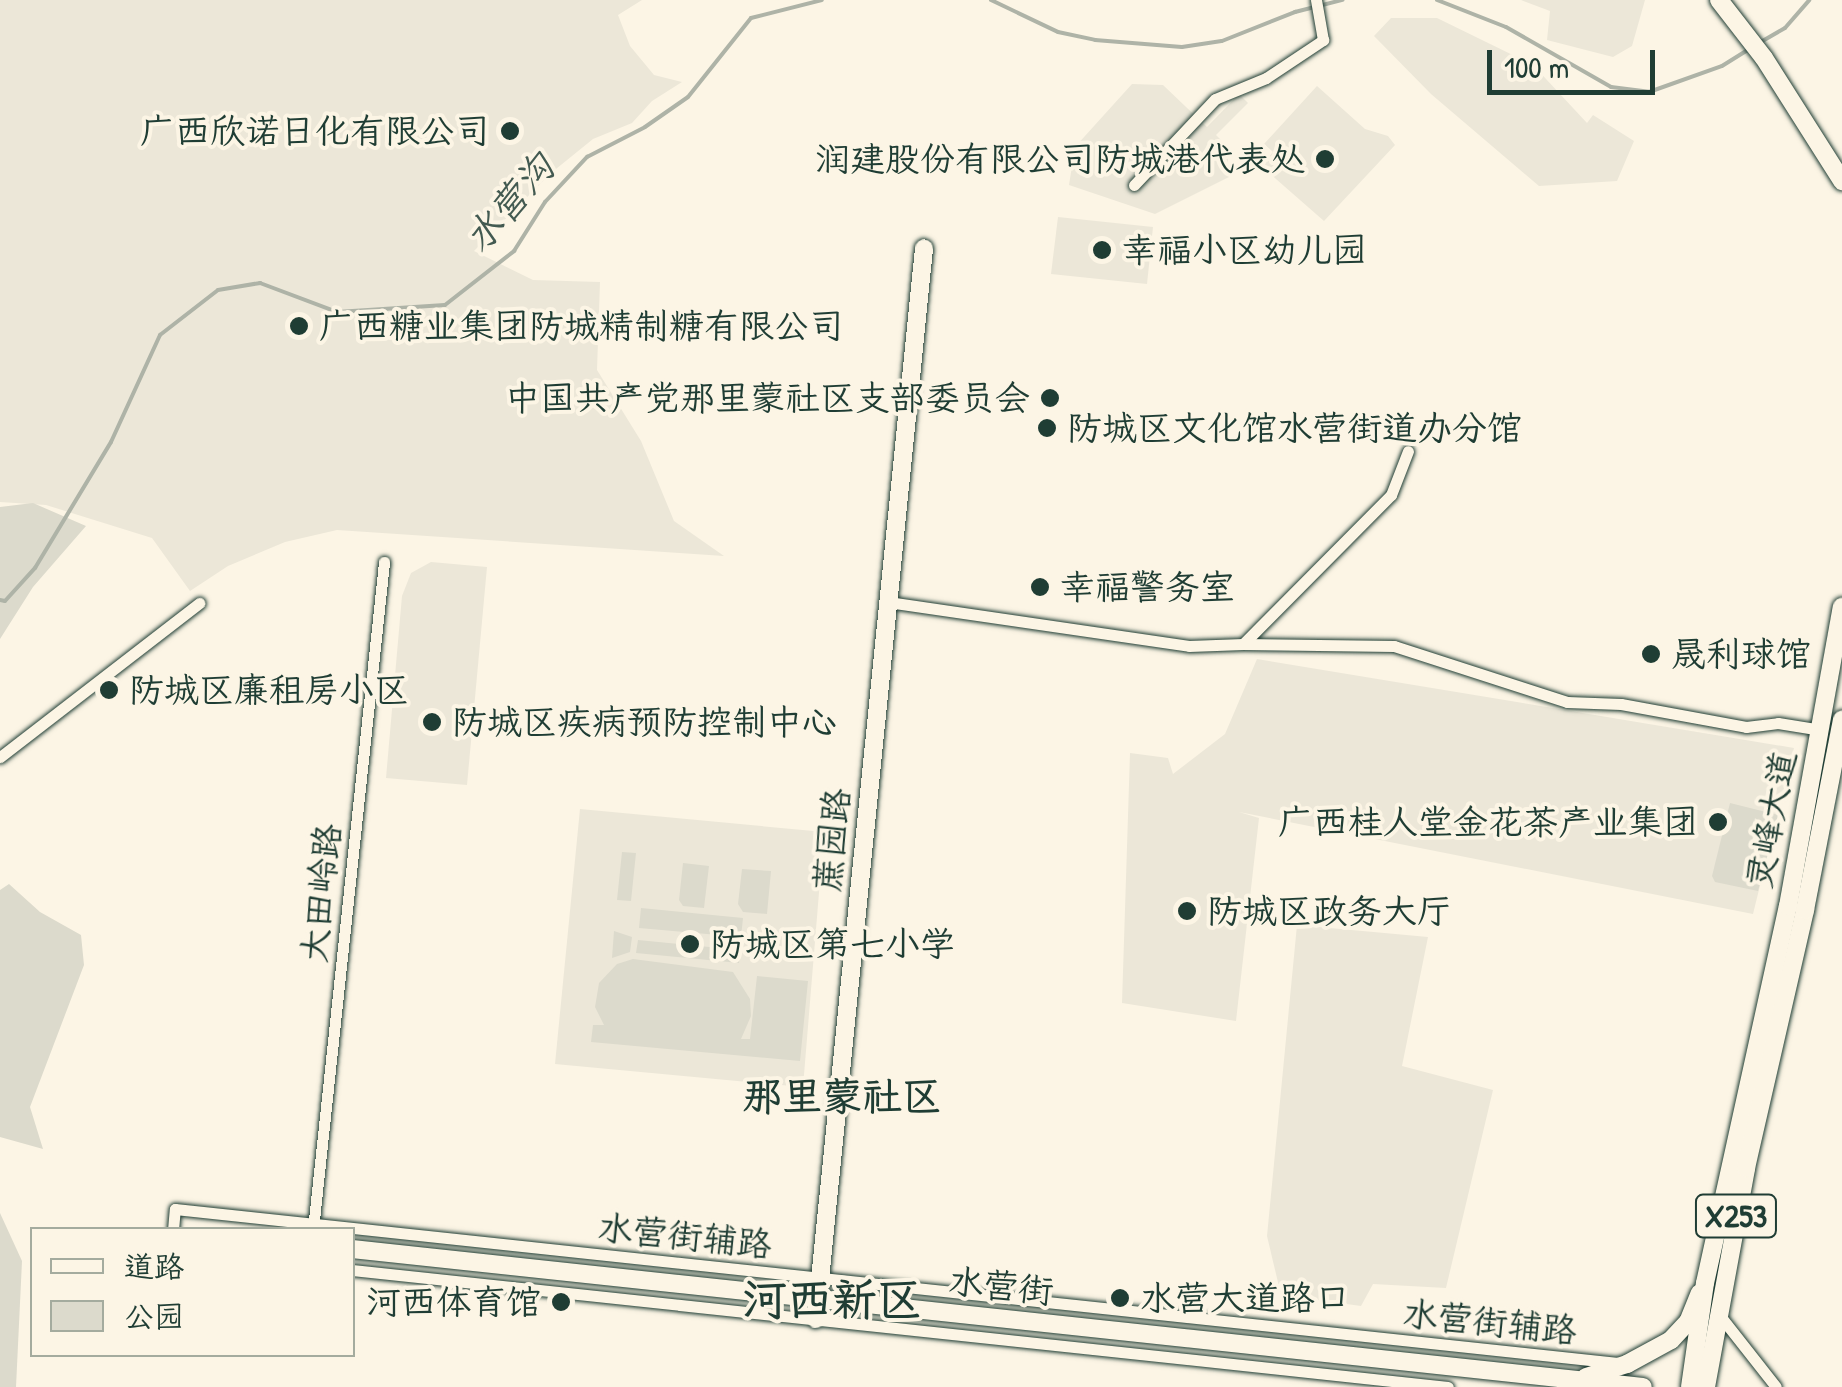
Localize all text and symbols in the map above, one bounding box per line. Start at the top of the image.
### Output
scale bar [1492,30,1660,92]
text: 100 m [1504,47,1569,87]
place label: 广西欣诺日化有限公司 [140,110,490,152]
marker: 广西欣诺日化有限公司 [499,120,521,142]
place label: 润建股份有限公司防城港代表处 [815,138,1305,180]
water label: 水营沟 [454,145,564,261]
marker: 润建股份有限公司防城港代表处 [1314,148,1336,170]
place label: 幸福小区幼儿园 [1122,229,1367,271]
marker: 幸福小区幼儿园 [1091,239,1113,261]
place label: 广西糖业集团防城精制糖有限公司 [319,305,844,347]
marker: 广西糖业集团防城精制糖有限公司 [288,315,310,337]
place label: 中国共产党那里蒙社区支部委员会 [505,377,1030,419]
marker: 中国共产党那里蒙社区支部委员会 [1039,387,1061,409]
place label: 防城区文化馆水营街道办分馆 [1067,407,1522,449]
marker: 防城区文化馆水营街道办分馆 [1036,417,1058,439]
place label: 幸福警务室 [1060,566,1235,608]
marker: 幸福警务室 [1029,576,1051,598]
place label: 晟利球馆 [1671,633,1811,675]
marker: 晟利球馆 [1640,643,1662,665]
place label: 防城区廉租房小区 [129,669,409,711]
marker: 防城区廉租房小区 [98,679,120,701]
place label: 防城区疾病预防控制中心 [452,701,837,743]
marker: 防城区疾病预防控制中心 [421,711,443,733]
street label: 灵峰大道 [1737,747,1805,893]
street label: 蔗园路 [806,786,858,894]
place label: 广西桂人堂金花茶产业集团 [1278,801,1698,843]
marker: 广西桂人堂金花茶产业集团 [1707,811,1729,833]
street label: 大田岭路 [293,821,349,965]
place label: 防城区政务大厅 [1207,890,1452,932]
marker: 防城区政务大厅 [1176,900,1198,922]
place label: 防城区第七小学 [710,923,955,965]
marker: 防城区第七小学 [679,933,701,955]
district label: 那里蒙社区 [742,1071,942,1119]
road number: X253 [1694,1189,1778,1243]
street label: 水营街辅路 [596,1206,774,1266]
legend [30,1227,355,1357]
text: 道路 [124,1246,184,1286]
street label: 水营街 [947,1260,1055,1312]
district label: 河西新区 [742,1272,922,1326]
place label: 水营大道路口 [1140,1277,1350,1319]
place label: 河西体育馆 [366,1281,541,1323]
marker: 水营大道路口 [1109,1287,1131,1309]
marker: 河西体育馆 [550,1291,572,1313]
street label: 水营街辅路 [1401,1292,1579,1352]
text: 公园 [124,1296,184,1336]

